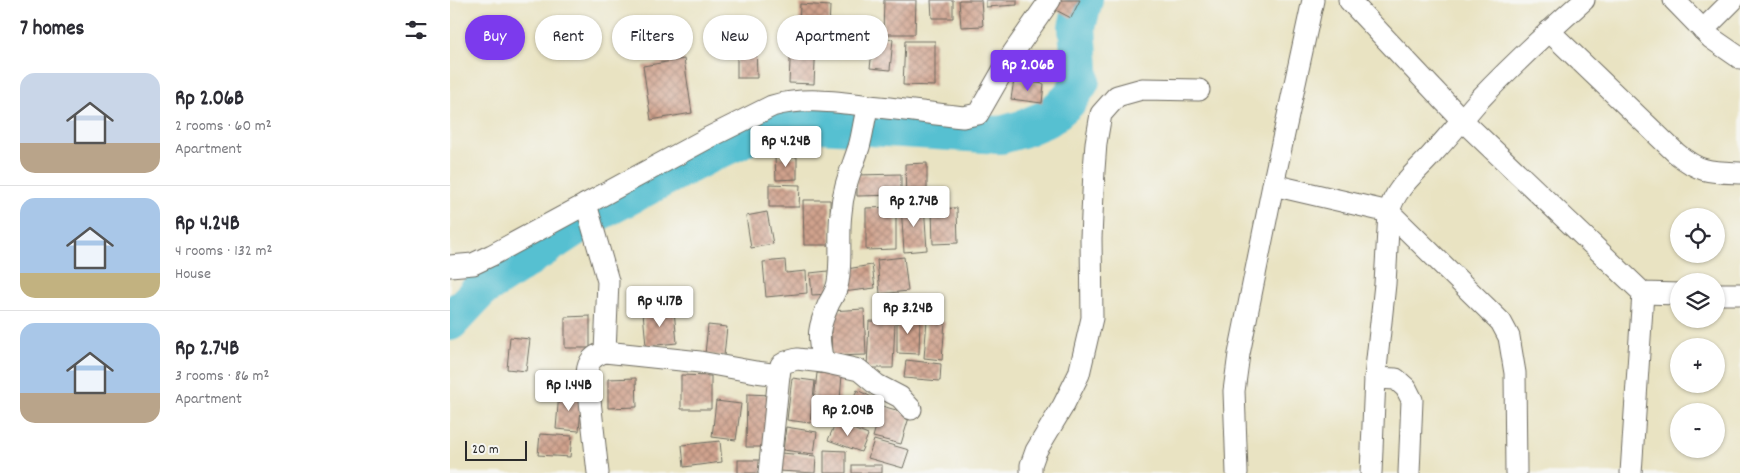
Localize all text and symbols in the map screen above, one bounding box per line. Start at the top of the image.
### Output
text: 7 homes [20,15,84,45]
chip: Buy [465,15,525,60]
chip: Rent [535,15,602,60]
chip: Filters [612,15,693,60]
chip: New [703,15,767,60]
chip: Apartment [777,15,888,60]
icon: filters [402,16,430,44]
pin: Rp 2.06B [976,49,1080,92]
text: Rp 2.06B [1002,54,1054,77]
text: Rp 2.06B [175,85,244,115]
icon: home [60,93,120,153]
text: 2 rooms · 60 m² [175,115,272,138]
pin: Rp 4.24B [734,126,838,168]
text: Rp 4.24B [761,130,811,153]
text: Apartment [175,138,242,161]
pin: Rp 2.74B [862,186,966,228]
text: Rp 2.74B [890,190,938,213]
map controls [1670,208,1725,458]
button: locate [1670,208,1725,263]
text: Rp 4.24B [175,210,240,240]
icon: home [60,218,120,278]
text: 4 rooms · 132 m² [175,240,272,263]
text: House [175,263,211,286]
button: layers [1670,273,1725,328]
pin: Rp 4.17B [608,286,712,328]
text: Rp 4.17B [637,290,683,313]
pin: Rp 3.24B [856,292,960,335]
text: Rp 3.24B [883,297,933,320]
text: Rp 2.74B [175,335,239,365]
button: + [1670,338,1725,393]
icon: home [60,343,120,403]
text: 3 rooms · 86 m² [175,365,269,388]
pin: Rp 1.44B [517,370,621,412]
text: Rp 1.44B [546,374,592,397]
text: Apartment [175,388,242,411]
pin: Rp 2.04B [796,394,900,437]
text: Rp 2.04B [822,399,874,422]
button: − [1670,403,1725,458]
scale bar [465,438,528,461]
text: 20 m [472,440,499,460]

